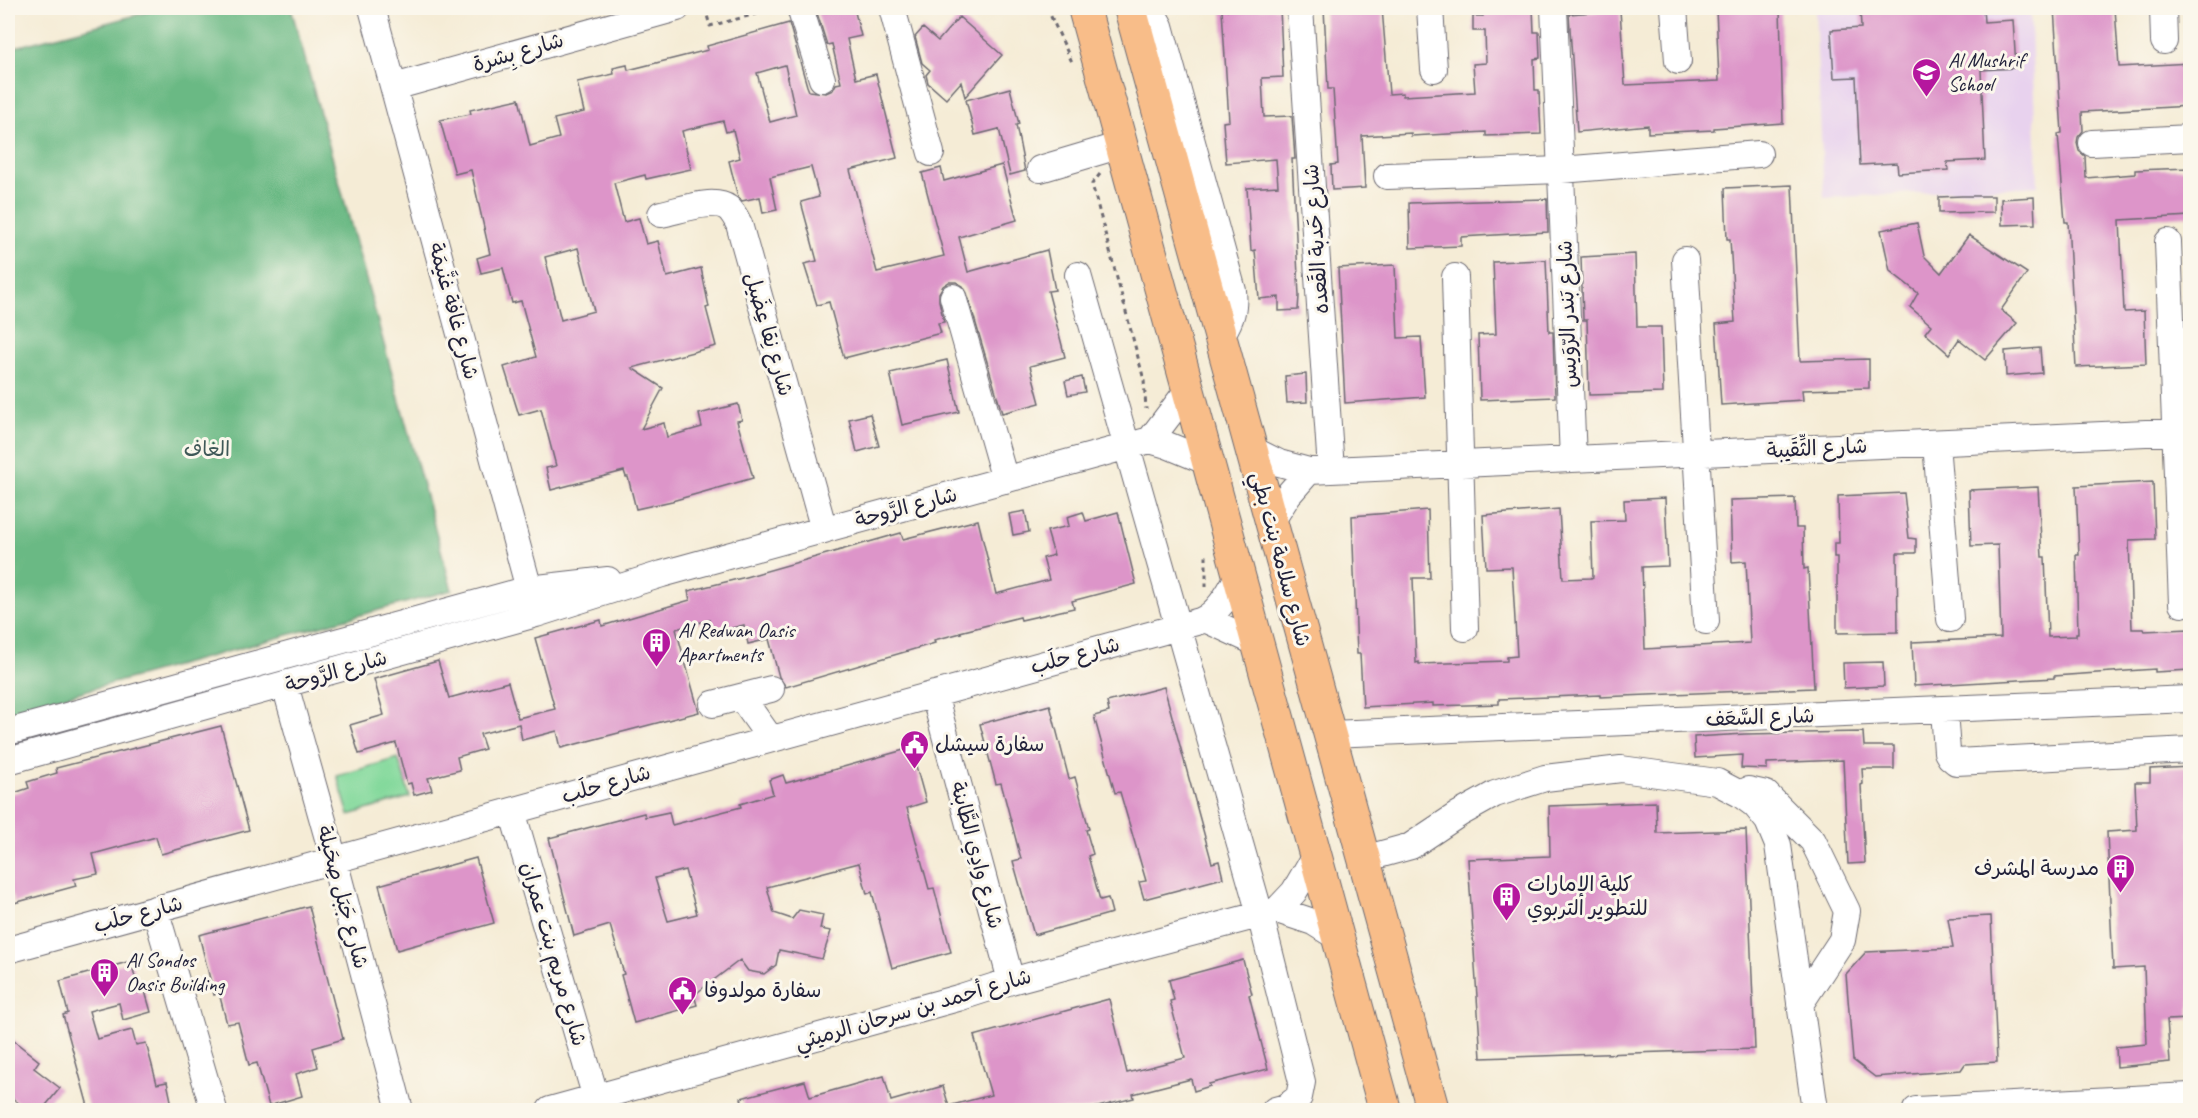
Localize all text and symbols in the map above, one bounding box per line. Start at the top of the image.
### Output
street label: شارع بِشرة [470,27,568,82]
place label: Al Mushrif School [1948,47,2028,97]
school or university icon: Al Mushrif School [1911,56,1943,98]
street label: شارع حَدبة القَعده [1298,163,1336,315]
street label: شارع غافة غنَّيمَة [421,239,487,383]
street label: شارع بَندر الرّوَيس [1551,240,1585,388]
street label: شارع نِقا عِضَيل [737,269,799,400]
street label: شارع الثِّقَيبة [1766,430,1868,466]
park label: الغاف [184,436,230,462]
street label: شارع سلامة بنت بطي [1239,469,1317,651]
street label: شارع الرَّوحة [852,481,960,535]
place label: Al Redwan Oasis Apartments [678,617,796,667]
building icon: Al Redwan Oasis Apartments [641,626,673,668]
street label: شارع حلَب [1027,630,1123,681]
street label: شارع الرَّوحة [282,644,391,700]
street label: شارع السَّعَف [1705,702,1815,734]
public building icon: سفارة سيشل [898,728,930,770]
place label: سفارة سيشل [935,731,1045,757]
street label: شارع حلَب [558,758,654,811]
street label: شارع وادِي الطَّابنة [943,779,1009,932]
street label: شارع جَبَل صِحَيلة [309,822,375,972]
building icon: مدرسة المشرف [2104,852,2136,894]
place label: مدرسة المشرف [1974,855,2099,881]
street label: شارع مريم بنت عمران [512,859,593,1050]
place label: كلية الإمارات للتطوير التربوي [1527,871,1648,923]
building icon: كلية الإمارات للتطوير التربوي [1490,880,1522,922]
street label: شارع حلَب [90,889,186,940]
place label: Al Sondos Oasis Building [126,947,226,997]
building icon: Al Sondos Oasis Building [89,956,121,998]
street label: شارع أحمد بن سرحان الرميثي [792,963,1036,1061]
public building icon: سفارة مولدوفا [667,974,699,1016]
place label: سفارة مولدوفا [704,977,821,1003]

